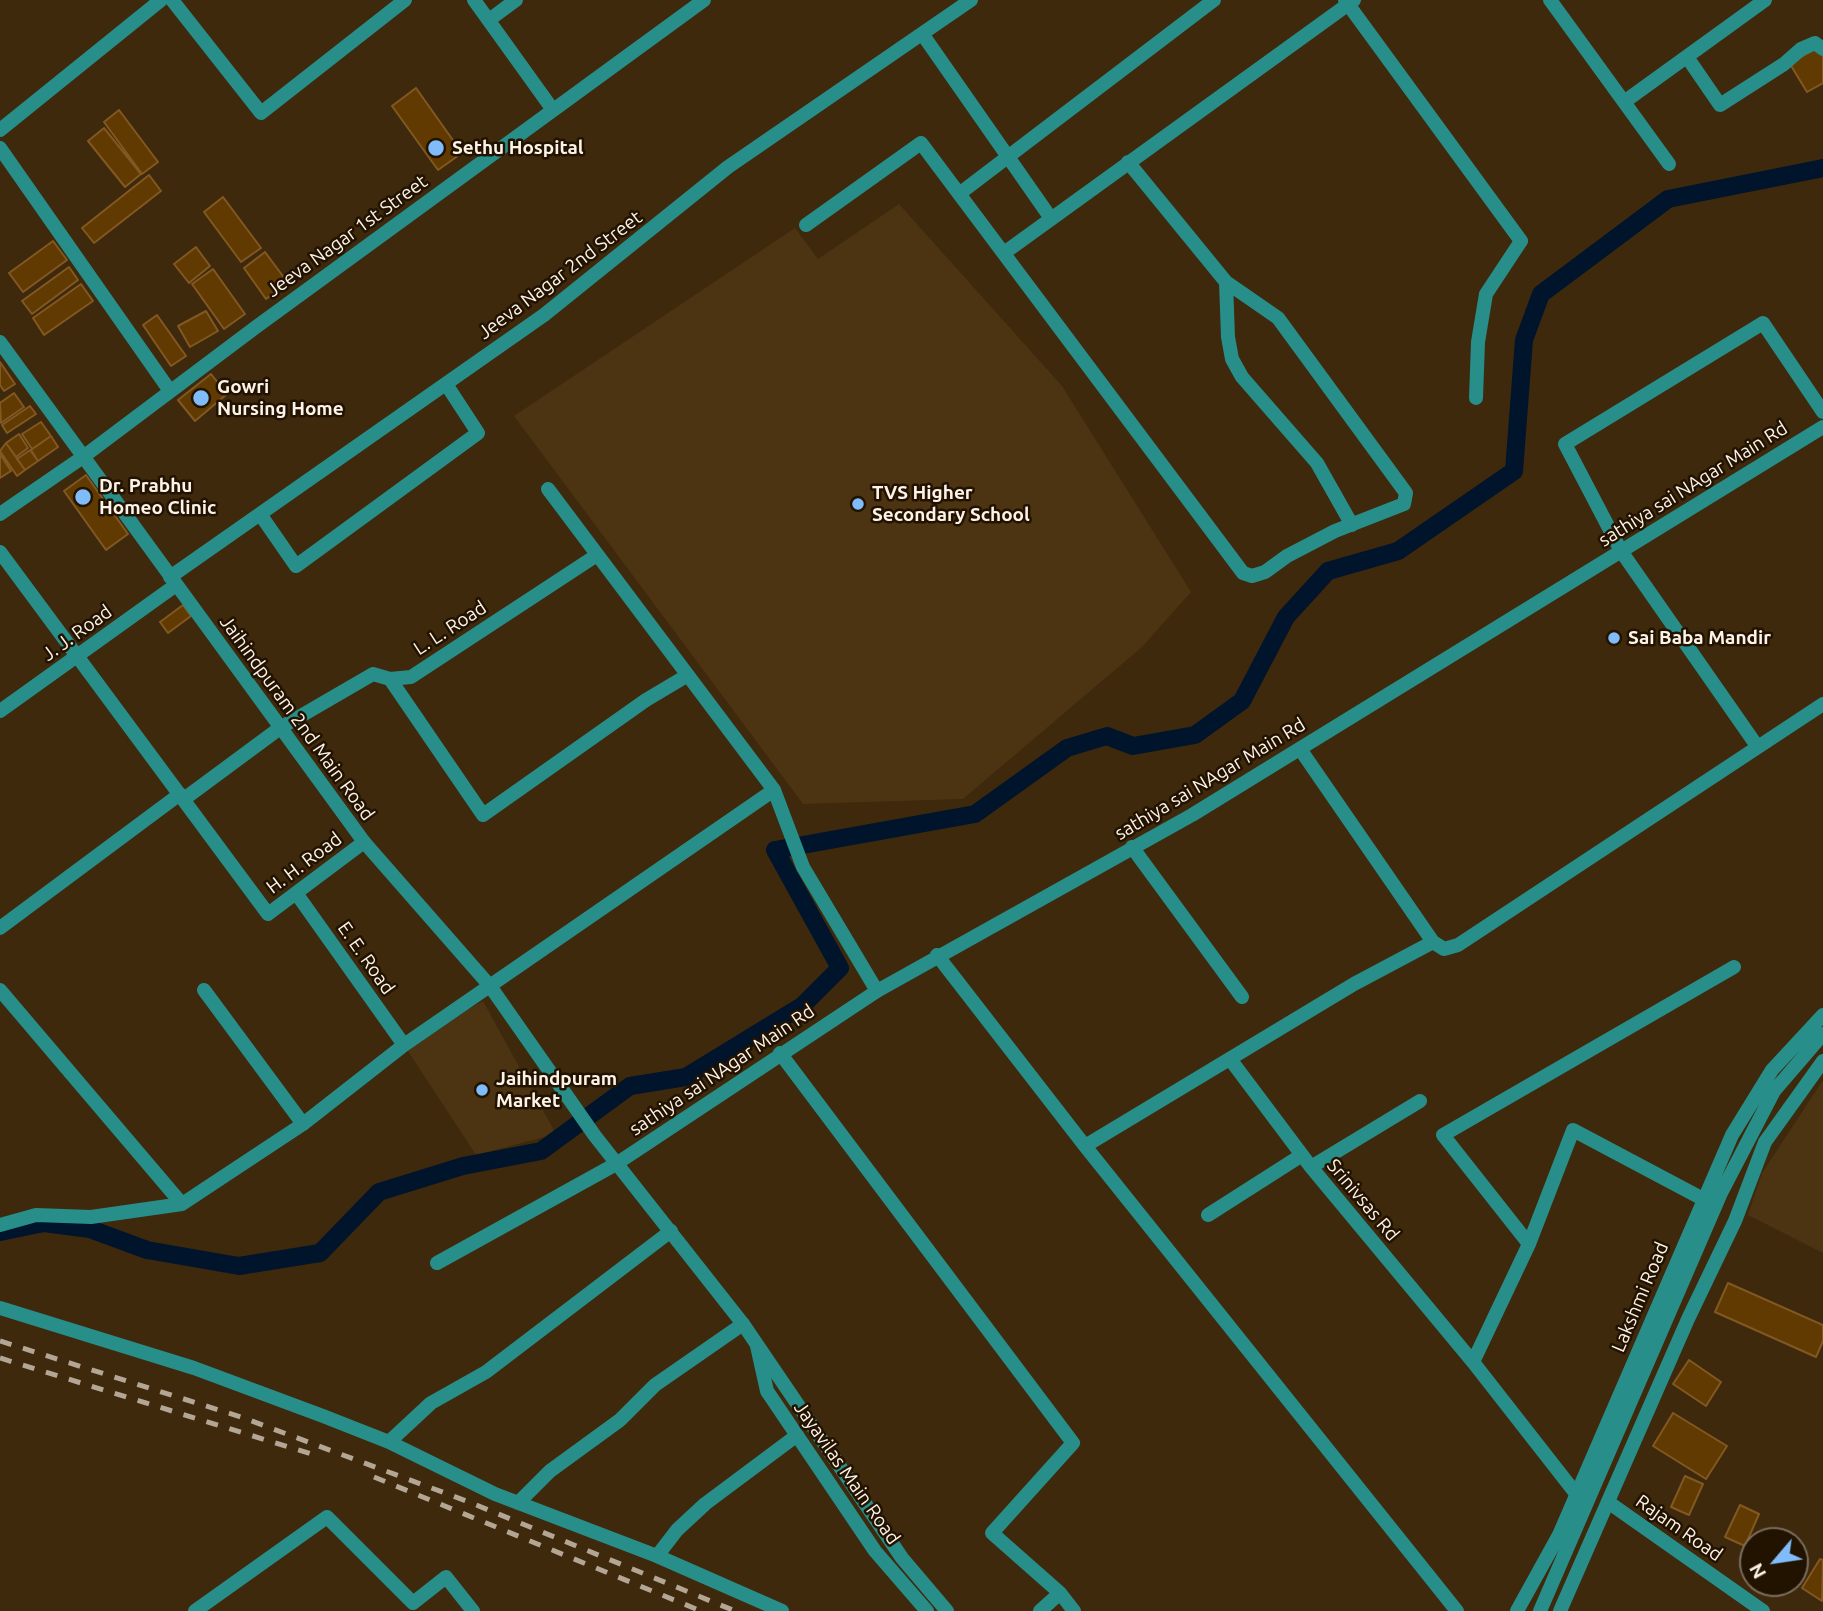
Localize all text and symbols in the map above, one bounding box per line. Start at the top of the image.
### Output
place label: Sethu Hospital [452,137,583,159]
marker: Sethu Hospital [426,138,446,158]
street label: Jeeva Nagar 1st Street [262,170,432,302]
street label: Jeeva Nagar 2nd Street [474,206,646,344]
place label: Gowri Nursing Home [217,376,344,420]
marker: Gowri Nursing Home [191,388,211,408]
street label: sathiya sai NAgar Main Rd [1594,416,1792,552]
place label: Dr. Prabhu Homeo Clinic [99,475,216,519]
place label: TVS Higher Secondary School [872,482,1030,526]
marker: Dr. Prabhu Homeo Clinic [73,487,93,507]
marker: TVS Higher Secondary School [850,496,866,512]
street label: L. L. Road [409,596,491,660]
street label: J. J. Road [38,600,116,666]
street label: Jaihindpuram 2nd Main Road [215,611,379,825]
place label: Sai Baba Mandir [1628,627,1771,649]
marker: Sai Baba Mandir [1606,630,1622,646]
street label: sathiya sai NAgar Main Rd [1111,713,1309,845]
street label: H. H. Road [262,827,346,899]
street label: E. E. Road [333,917,399,999]
street label: sathiya sai NAgar Main Rd [625,1000,819,1140]
place label: Jaihindpuram Market [496,1068,617,1112]
marker: Jaihindpuram Market [474,1082,490,1098]
street label: Srinivsas Rd [1322,1154,1404,1246]
street label: Lakshmi Road [1607,1239,1673,1355]
street label: Jayavilas Main Road [789,1397,905,1549]
street label: Rajam Road [1631,1490,1727,1566]
north arrow [1739,1527,1809,1597]
text: N [1744,1560,1770,1583]

